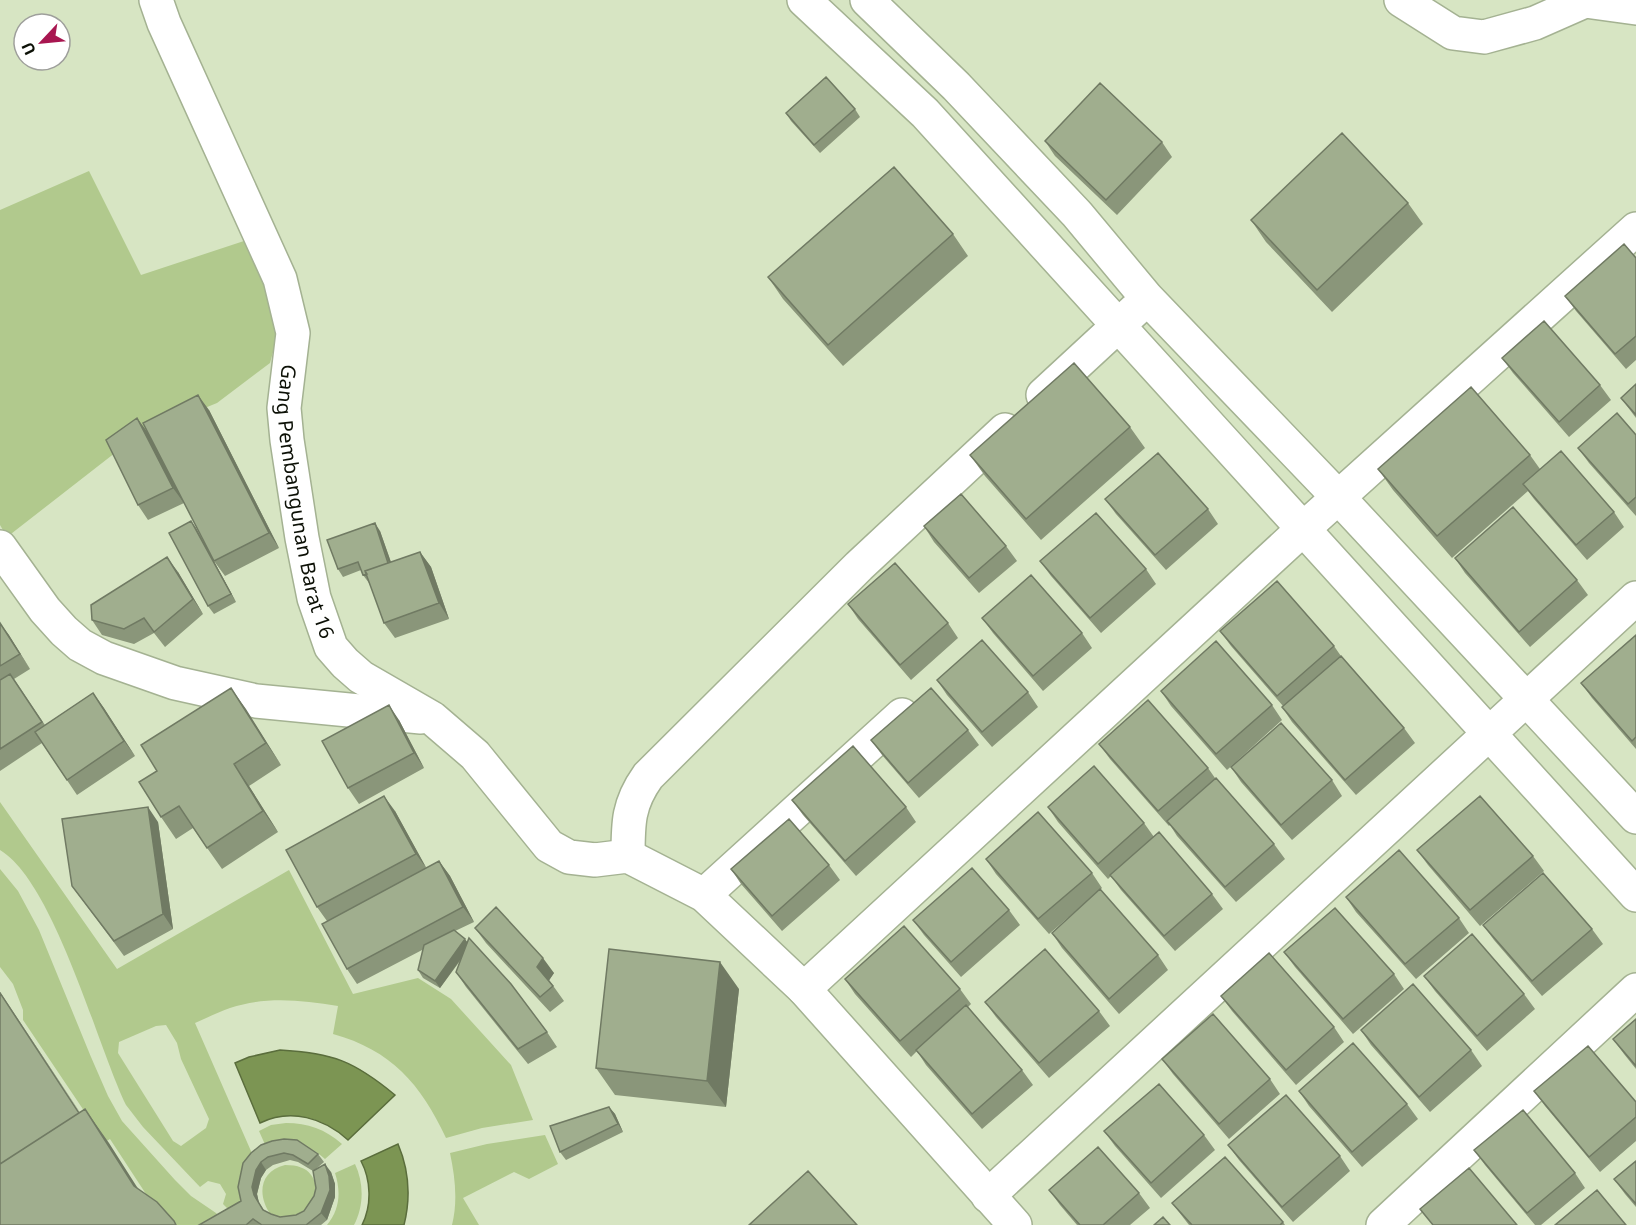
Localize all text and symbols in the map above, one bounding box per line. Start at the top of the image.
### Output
north arrow [12,12,72,72]
text: U [16,38,41,59]
street label: Gang Pembangunan Barat 16 [271,363,341,642]

